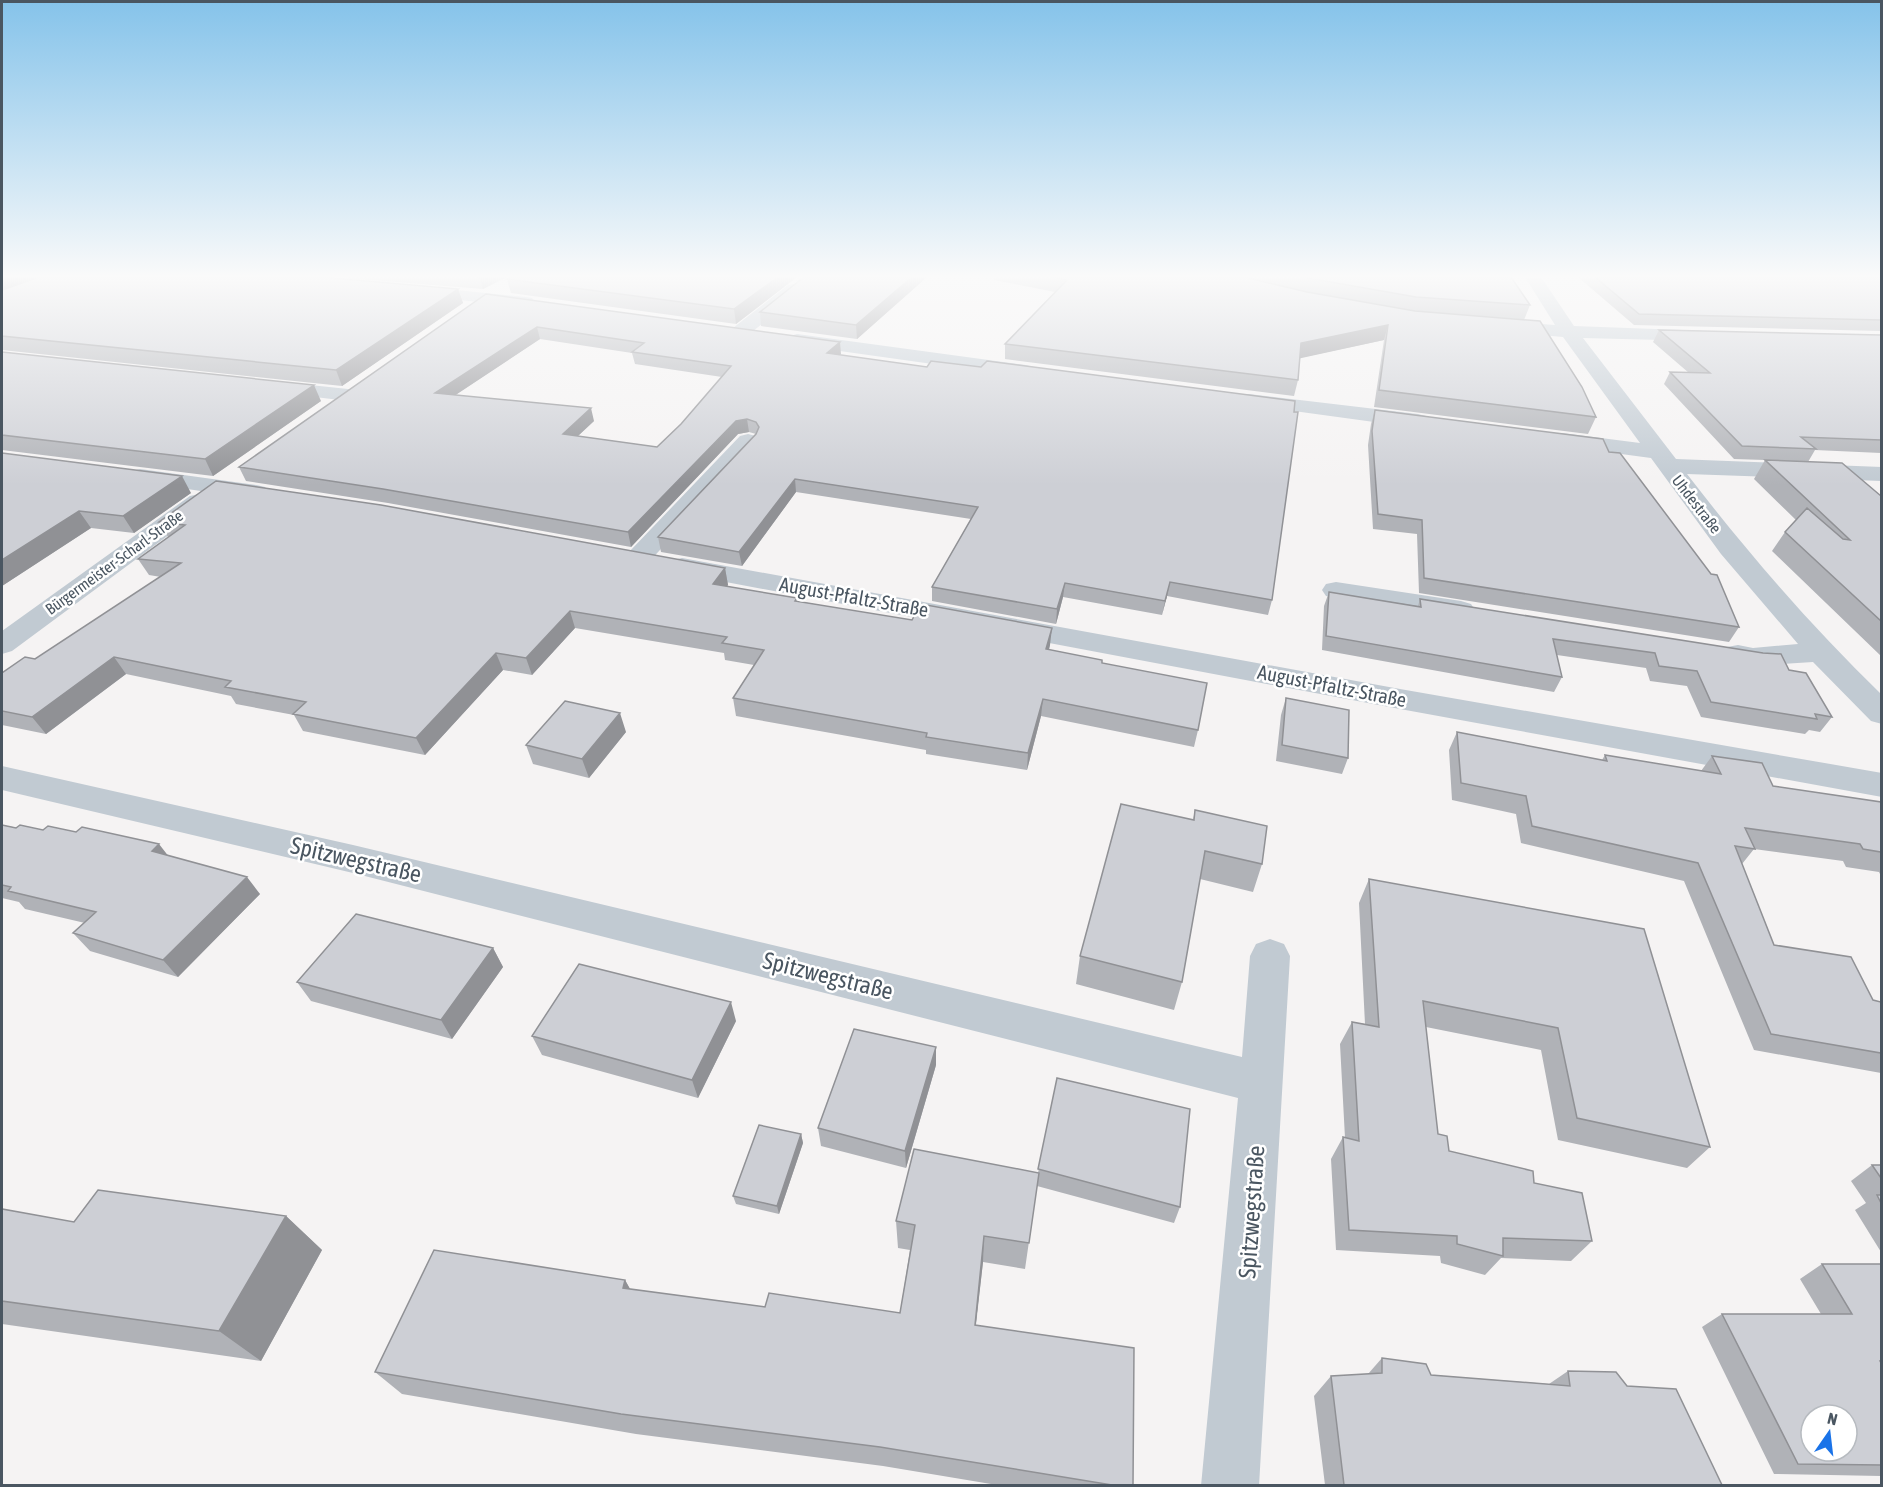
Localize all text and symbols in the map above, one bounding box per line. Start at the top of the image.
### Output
street label: Uhdestraße [1669,471,1725,537]
street label: Bürgermeister-Scharl-Straße [42,506,187,619]
street label: August-Pfaltz-Straße [778,572,930,621]
street label: August-Pfaltz-Straße [1256,660,1408,711]
street label: Spitzwegstraße [288,831,424,888]
street label: Spitzwegstraße [760,946,896,1005]
street label: Spitzwegstraße [1233,1145,1270,1279]
north arrow [1799,1403,1859,1463]
text: N [1826,1409,1839,1428]

